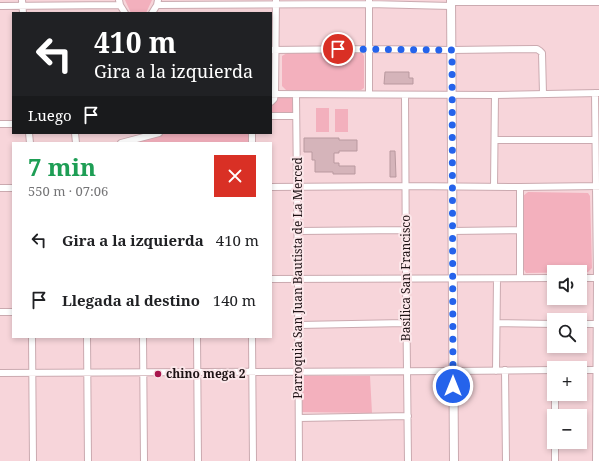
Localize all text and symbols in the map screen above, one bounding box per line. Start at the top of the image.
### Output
text: 410 m [94,23,176,61]
icon: left [28,28,80,80]
pin [321,32,355,66]
icon: arrive [327,38,349,60]
text: Gira a la izquierda [94,59,253,83]
icon: arrive [80,104,102,126]
text: Luego [28,105,72,125]
text: 7 min [28,150,96,183]
button: close [214,155,256,197]
street label: Parroquia San Juan Bautista de La Merced [289,157,306,399]
text: 550 m · 07:06 [28,182,108,200]
street label: Basílica San Francisco [397,215,414,341]
icon: left [28,229,50,251]
text: Gira a la izquierda [62,230,204,250]
text: 410 m [216,230,259,250]
map controls [547,265,587,449]
button: sound [547,265,587,305]
icon: arrive [28,289,50,311]
text: Llegada al destino [62,290,200,310]
text: 140 m [213,290,256,310]
button: search [547,313,587,353]
button: + [547,361,587,401]
place label: chino mega 2 [166,365,246,382]
position arrow [432,365,474,407]
marker: chino mega 2 [153,369,163,379]
button: − [547,409,587,449]

